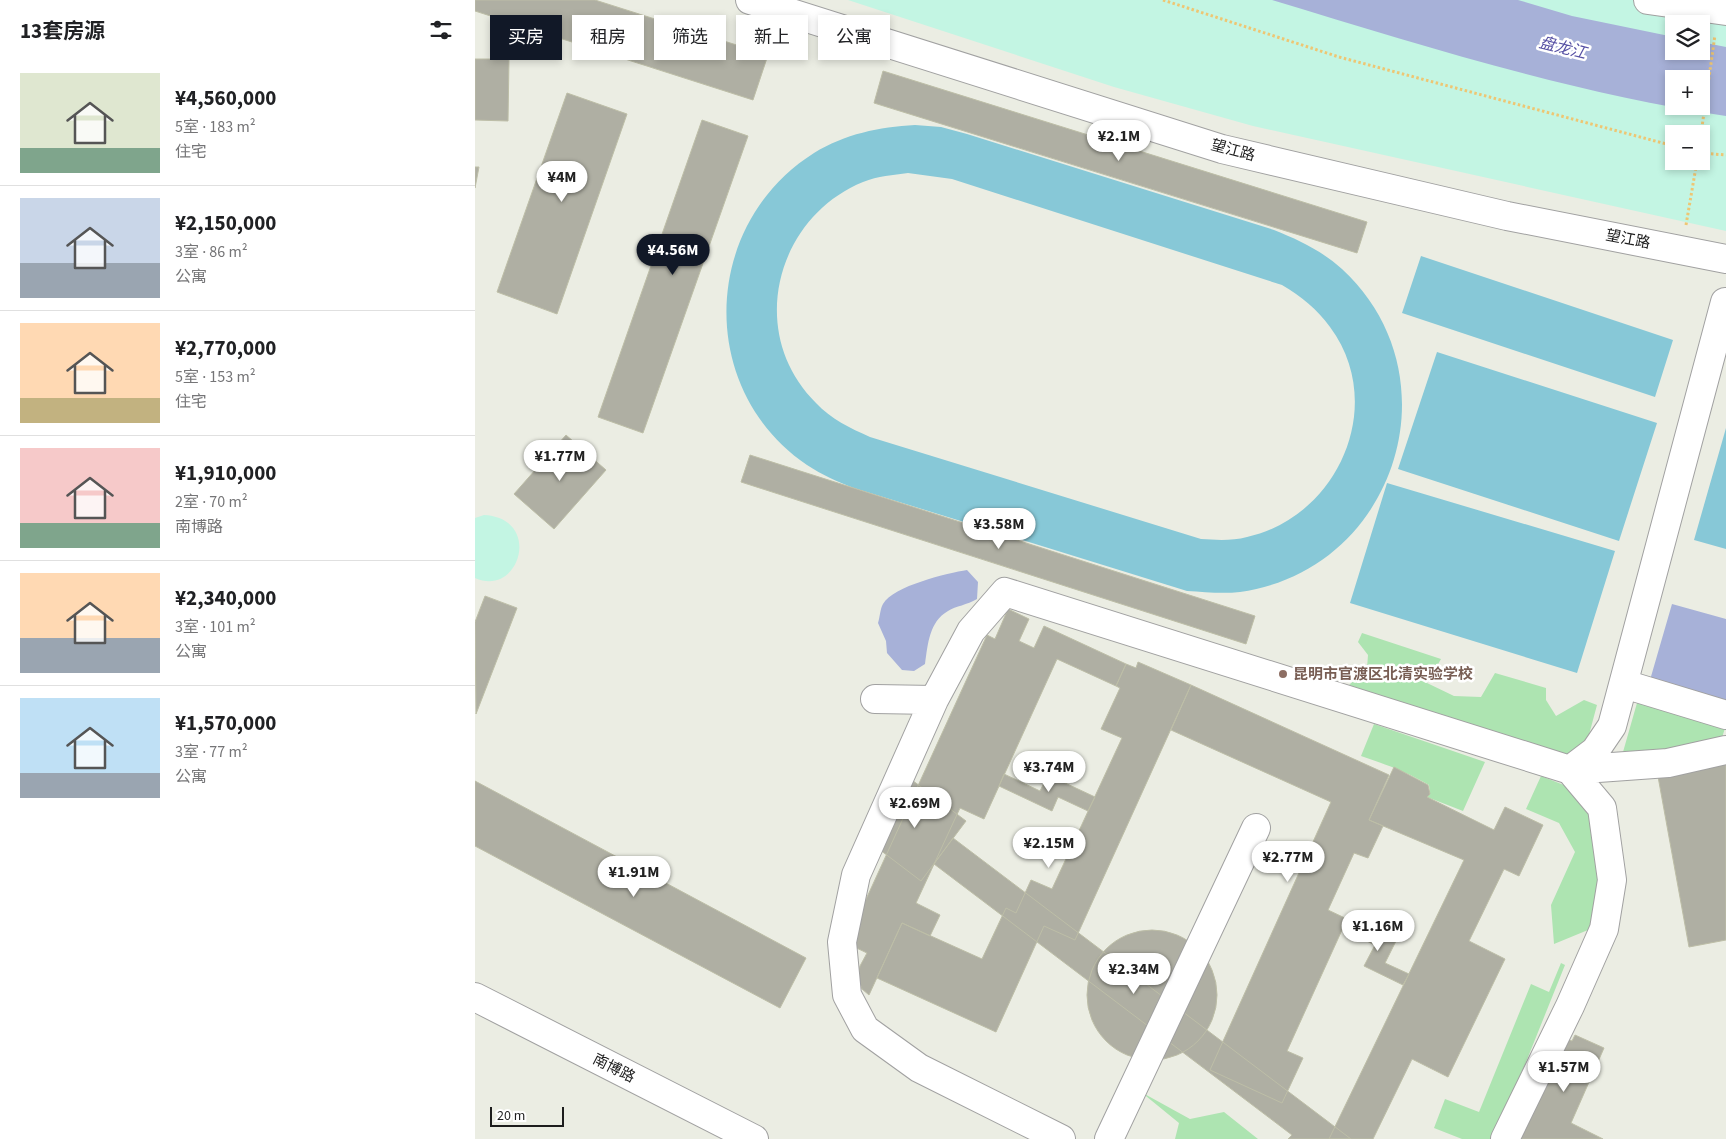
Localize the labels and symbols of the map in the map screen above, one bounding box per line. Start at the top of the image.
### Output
water label: 盘龙江 [1537,31,1591,65]
pin: ¥2.1M [1084,120,1154,162]
street label: 望江路 [1208,135,1257,166]
pin: ¥4M [538,160,586,203]
street label: 望江路 [1604,225,1652,254]
pin: ¥4.56M [632,234,714,276]
pin: ¥1.77M [519,440,601,482]
pin: ¥3.58M [958,508,1040,550]
place label: 昆明市官渡区北清实验学校 [1293,664,1473,685]
marker: 昆明市官渡区北清实验学校 [1277,668,1289,680]
pin: ¥3.74M [1008,750,1090,793]
pin: ¥2.69M [874,786,956,829]
pin: ¥2.15M [1008,826,1090,869]
pin: ¥2.77M [1247,840,1329,883]
pin: ¥1.91M [593,856,675,898]
pin: ¥1.16M [1337,910,1419,952]
pin: ¥2.34M [1093,952,1175,995]
street label: 南博路 [589,1049,639,1088]
pin: ¥1.57M [1523,1050,1605,1093]
scale bar [490,1104,564,1127]

